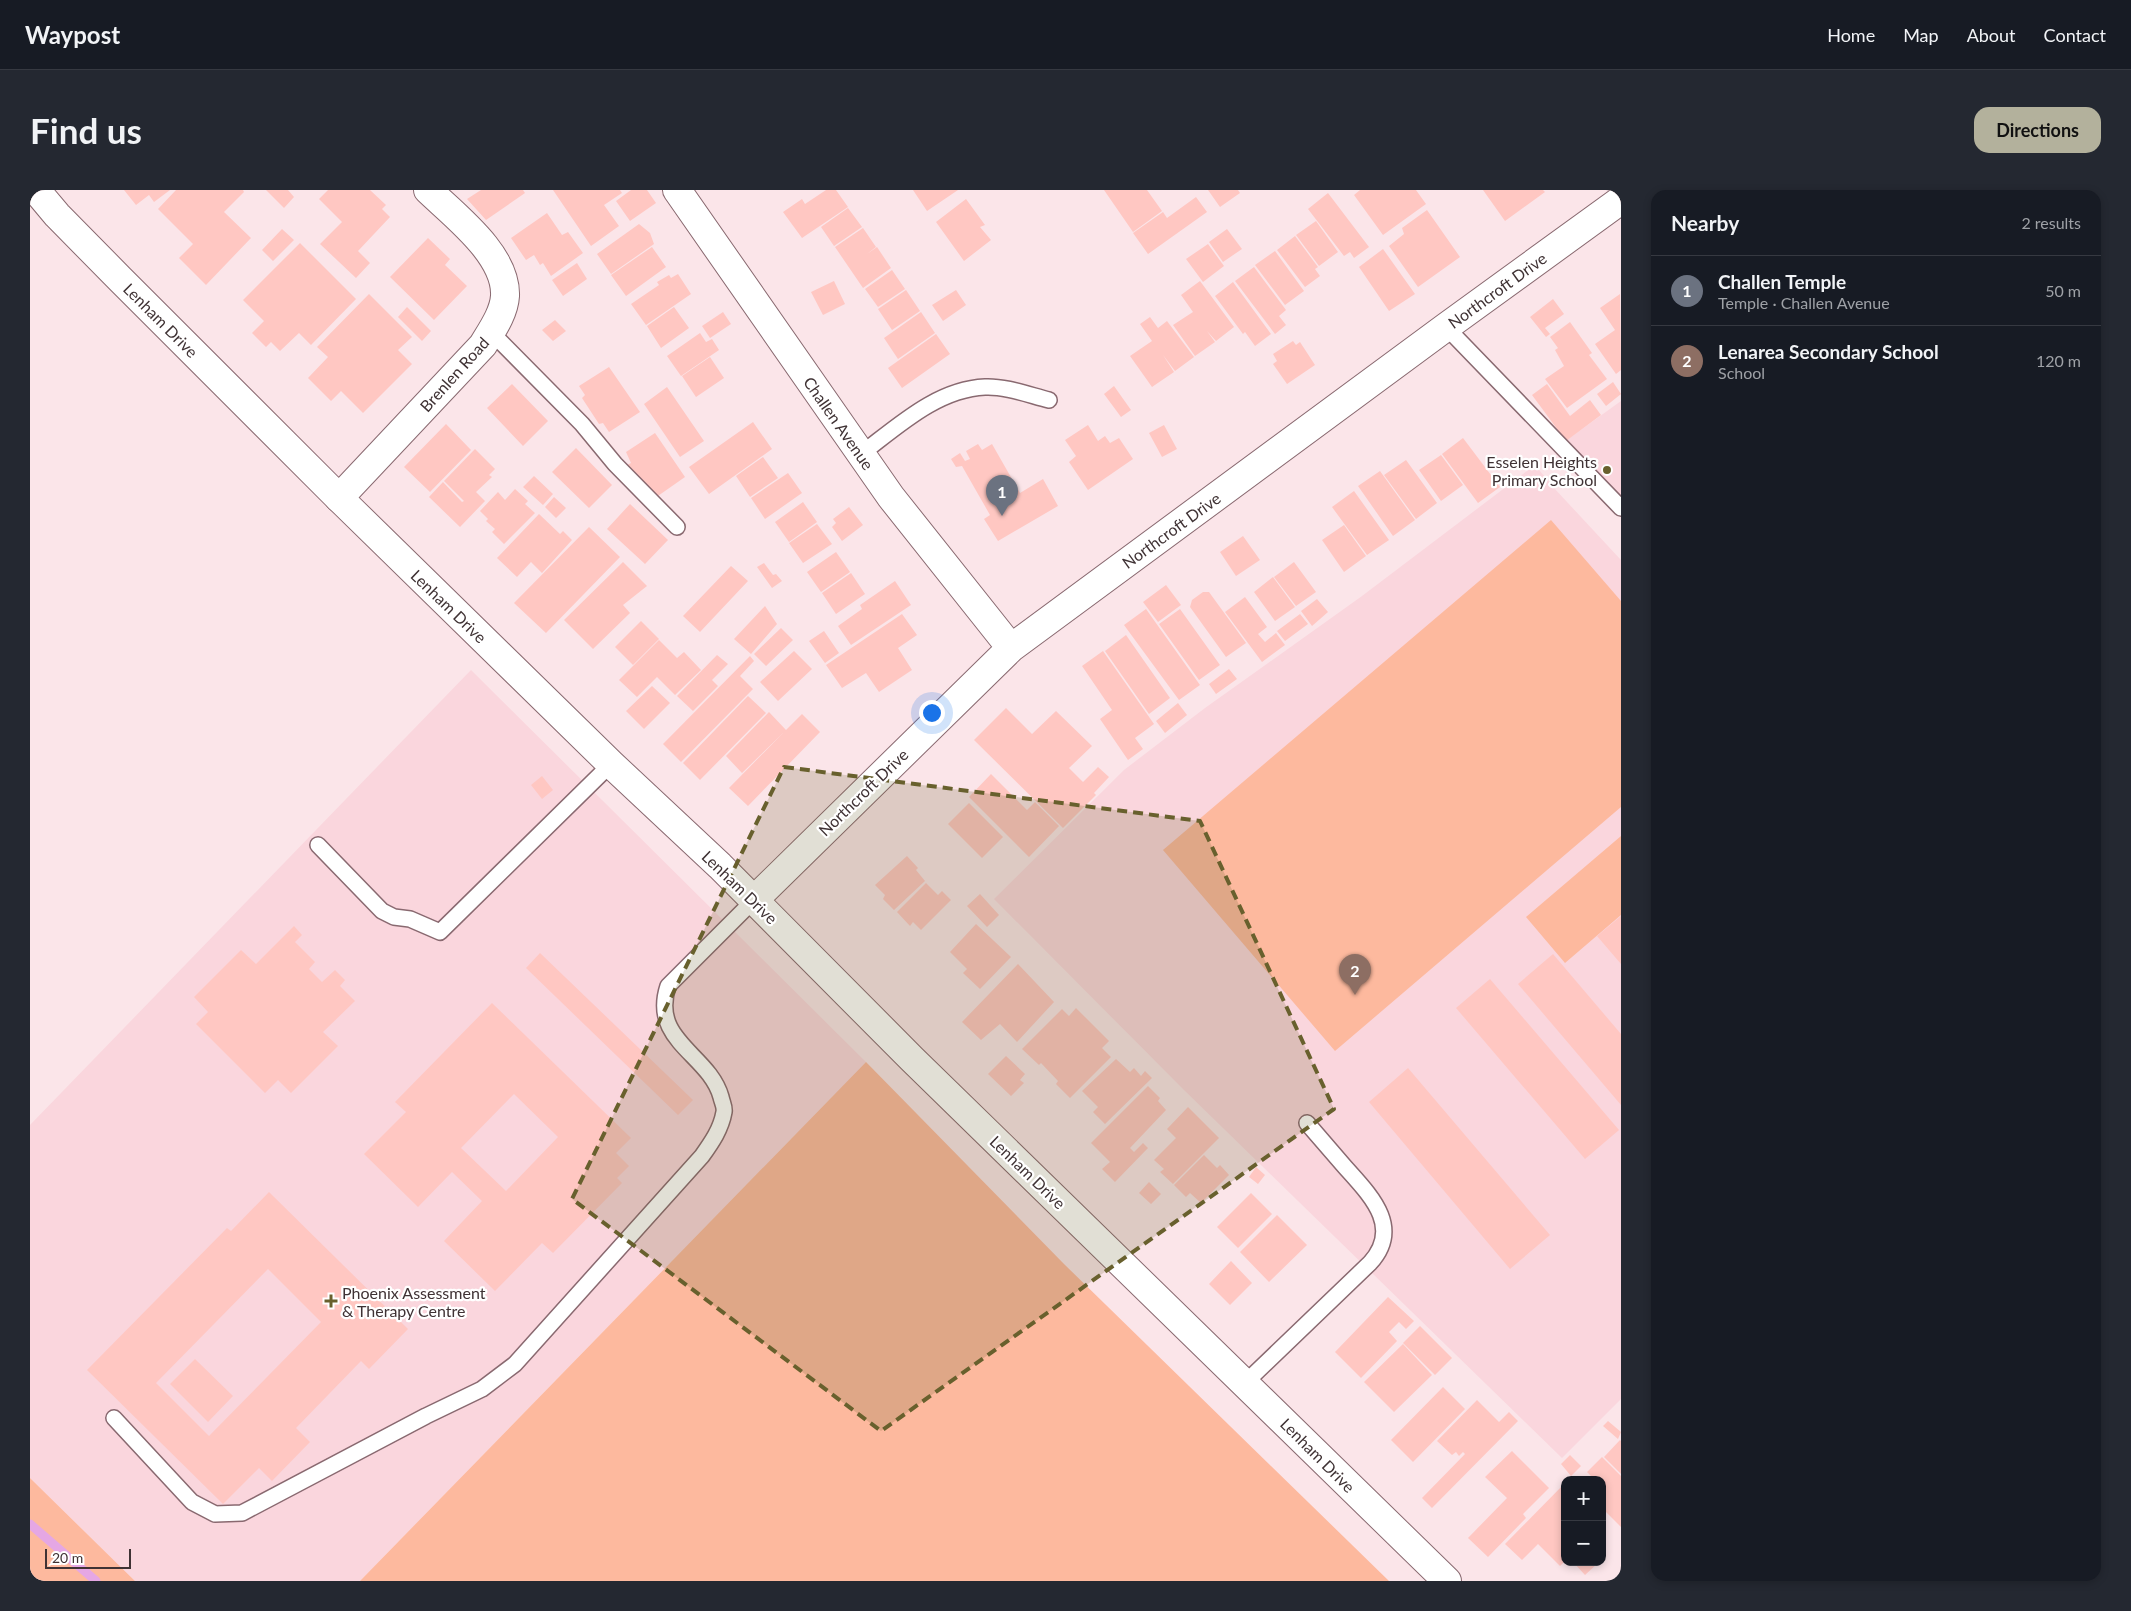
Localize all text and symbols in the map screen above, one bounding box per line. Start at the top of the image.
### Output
text: Waypost [25,20,120,49]
text: Home [1827,24,1875,46]
text: Map [1903,24,1939,46]
text: About [1967,24,2016,46]
text: Contact [2044,24,2106,46]
button: Directions [1974,107,2101,153]
text: Find us [30,109,142,151]
text: Nearby [1671,210,1739,235]
text: 2 results [2021,213,2081,232]
street label: Northcroft Drive [1444,248,1550,332]
text: Challen Temple [1718,270,1846,293]
street label: Lenham Drive [120,279,202,361]
text: 1 [1682,281,1692,300]
text: 50 m [2045,281,2081,300]
text: Temple · Challen Avenue [1718,293,1890,312]
street label: Brenlen Road [416,333,492,415]
text: Lenarea Secondary School [1718,340,1939,363]
text: 2 [1682,351,1692,370]
text: 120 m [2036,351,2081,370]
text: School [1718,363,1765,382]
street label: Challen Avenue [800,373,878,473]
place label: Esselen Heights Primary School [1486,452,1597,489]
marker: Esselen Heights Primary School [1601,464,1613,476]
pin: 1 [986,475,1018,516]
street label: Northcroft Drive [1118,488,1224,572]
street label: Lenham Drive [407,565,491,647]
your location [919,700,945,726]
street label: Northcroft Drive [814,745,912,839]
street label: Lenham Drive [698,846,782,928]
pin: 2 [1339,954,1371,995]
street label: Lenham Drive [986,1131,1070,1213]
place label: Phoenix Assessment & Therapy Centre [342,1283,486,1320]
marker: Phoenix Assessment & Therapy Centre [324,1294,338,1308]
street label: Lenham Drive [1277,1414,1359,1496]
map controls [1561,1476,1606,1566]
button: + [1561,1476,1606,1521]
button: − [1561,1521,1606,1566]
scale bar [45,1546,131,1569]
text: 20 m [52,1549,83,1566]

